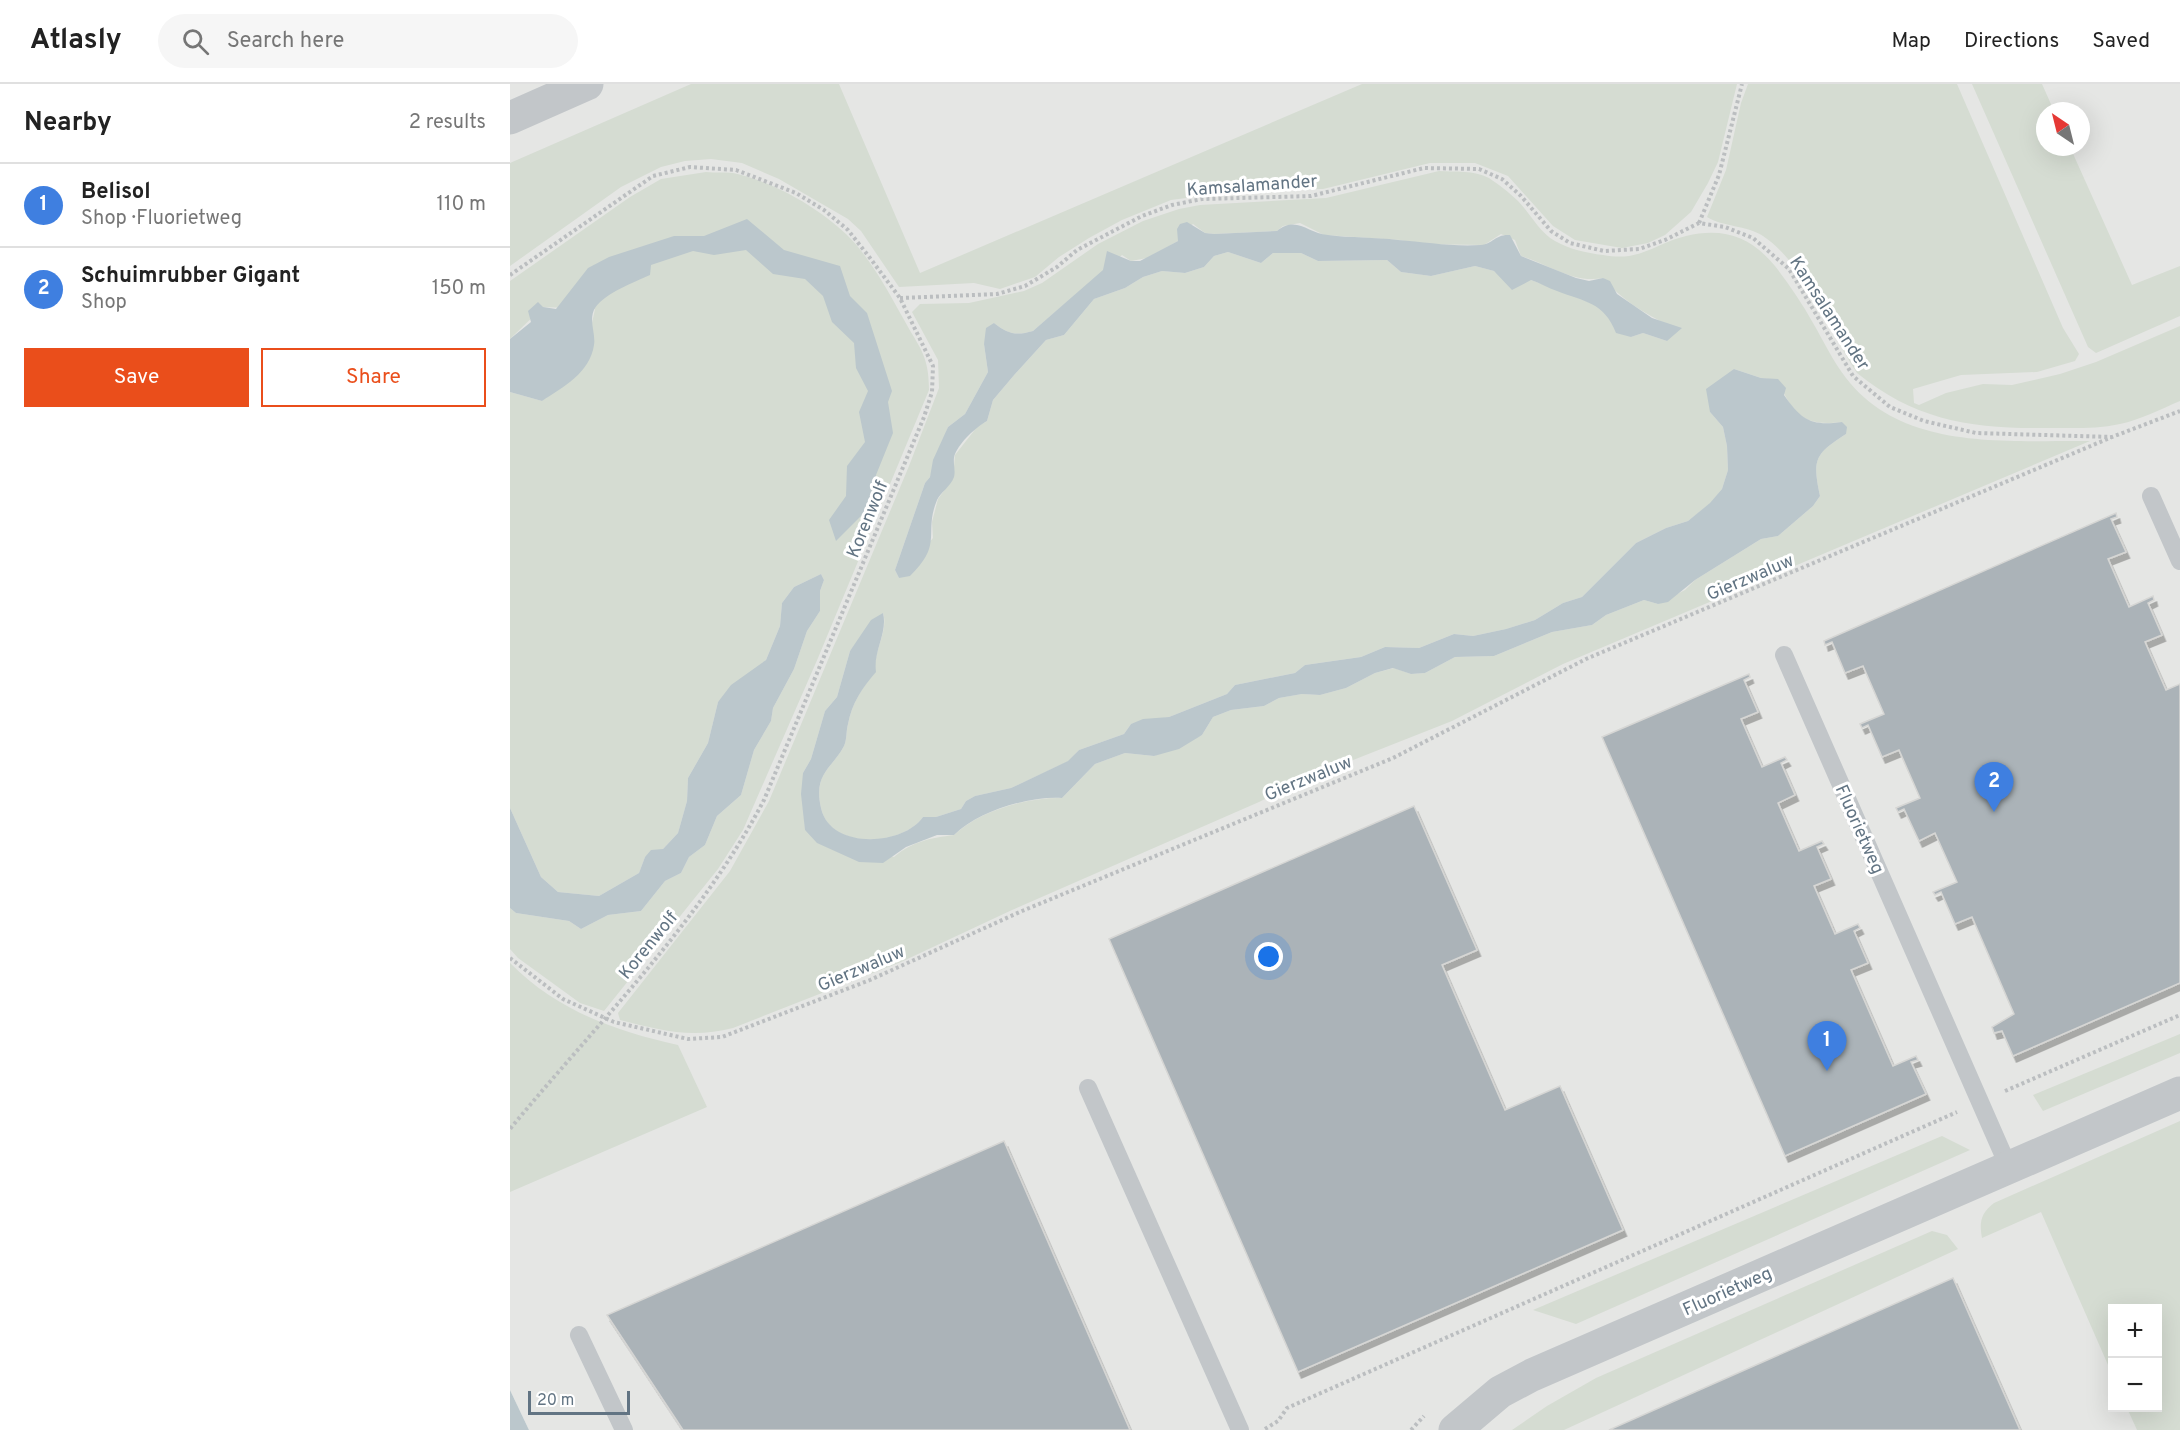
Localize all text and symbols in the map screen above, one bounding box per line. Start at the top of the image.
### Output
search box [158,14,578,68]
text: Atlasly [30,23,122,59]
icon: search [179,25,212,58]
text: Search here [227,28,344,55]
text: Map [1891,28,1931,55]
text: Directions [1964,28,2059,55]
text: Saved [2092,28,2150,55]
north arrow [2036,102,2090,156]
text: Nearby [24,107,112,140]
text: 2 results [409,110,486,136]
street label: Kamsalamander [1186,170,1318,203]
text: Belisol [81,179,151,206]
text: 1 [40,192,48,218]
text: 110 m [437,192,486,218]
text: Shop · Fluorietweg [81,206,242,232]
street label: Kamsalamander [1783,253,1874,375]
text: Schuimrubber Gigant [81,263,300,290]
text: 2 [37,276,50,302]
text: 150 m [432,276,486,302]
text: Shop [81,290,127,316]
button: Save [24,348,249,407]
button: Share [261,348,486,407]
street label: Korenwolf [843,478,894,562]
street label: Gierzwaluw [1704,550,1798,607]
street label: Gierzwaluw [1261,751,1356,807]
pin: 2 [1974,762,2014,812]
street label: Fluorietweg [1829,781,1888,878]
street label: Korenwolf [615,907,684,985]
street label: Gierzwaluw [815,941,909,998]
your location [1254,942,1283,971]
pin: 1 [1808,1022,1846,1071]
street label: Fluorietweg [1679,1263,1776,1322]
map controls [2108,1304,2162,1412]
button: + [2108,1304,2162,1358]
button: − [2108,1358,2162,1412]
scale bar [528,1388,630,1416]
text: 20 m [537,1391,574,1411]

